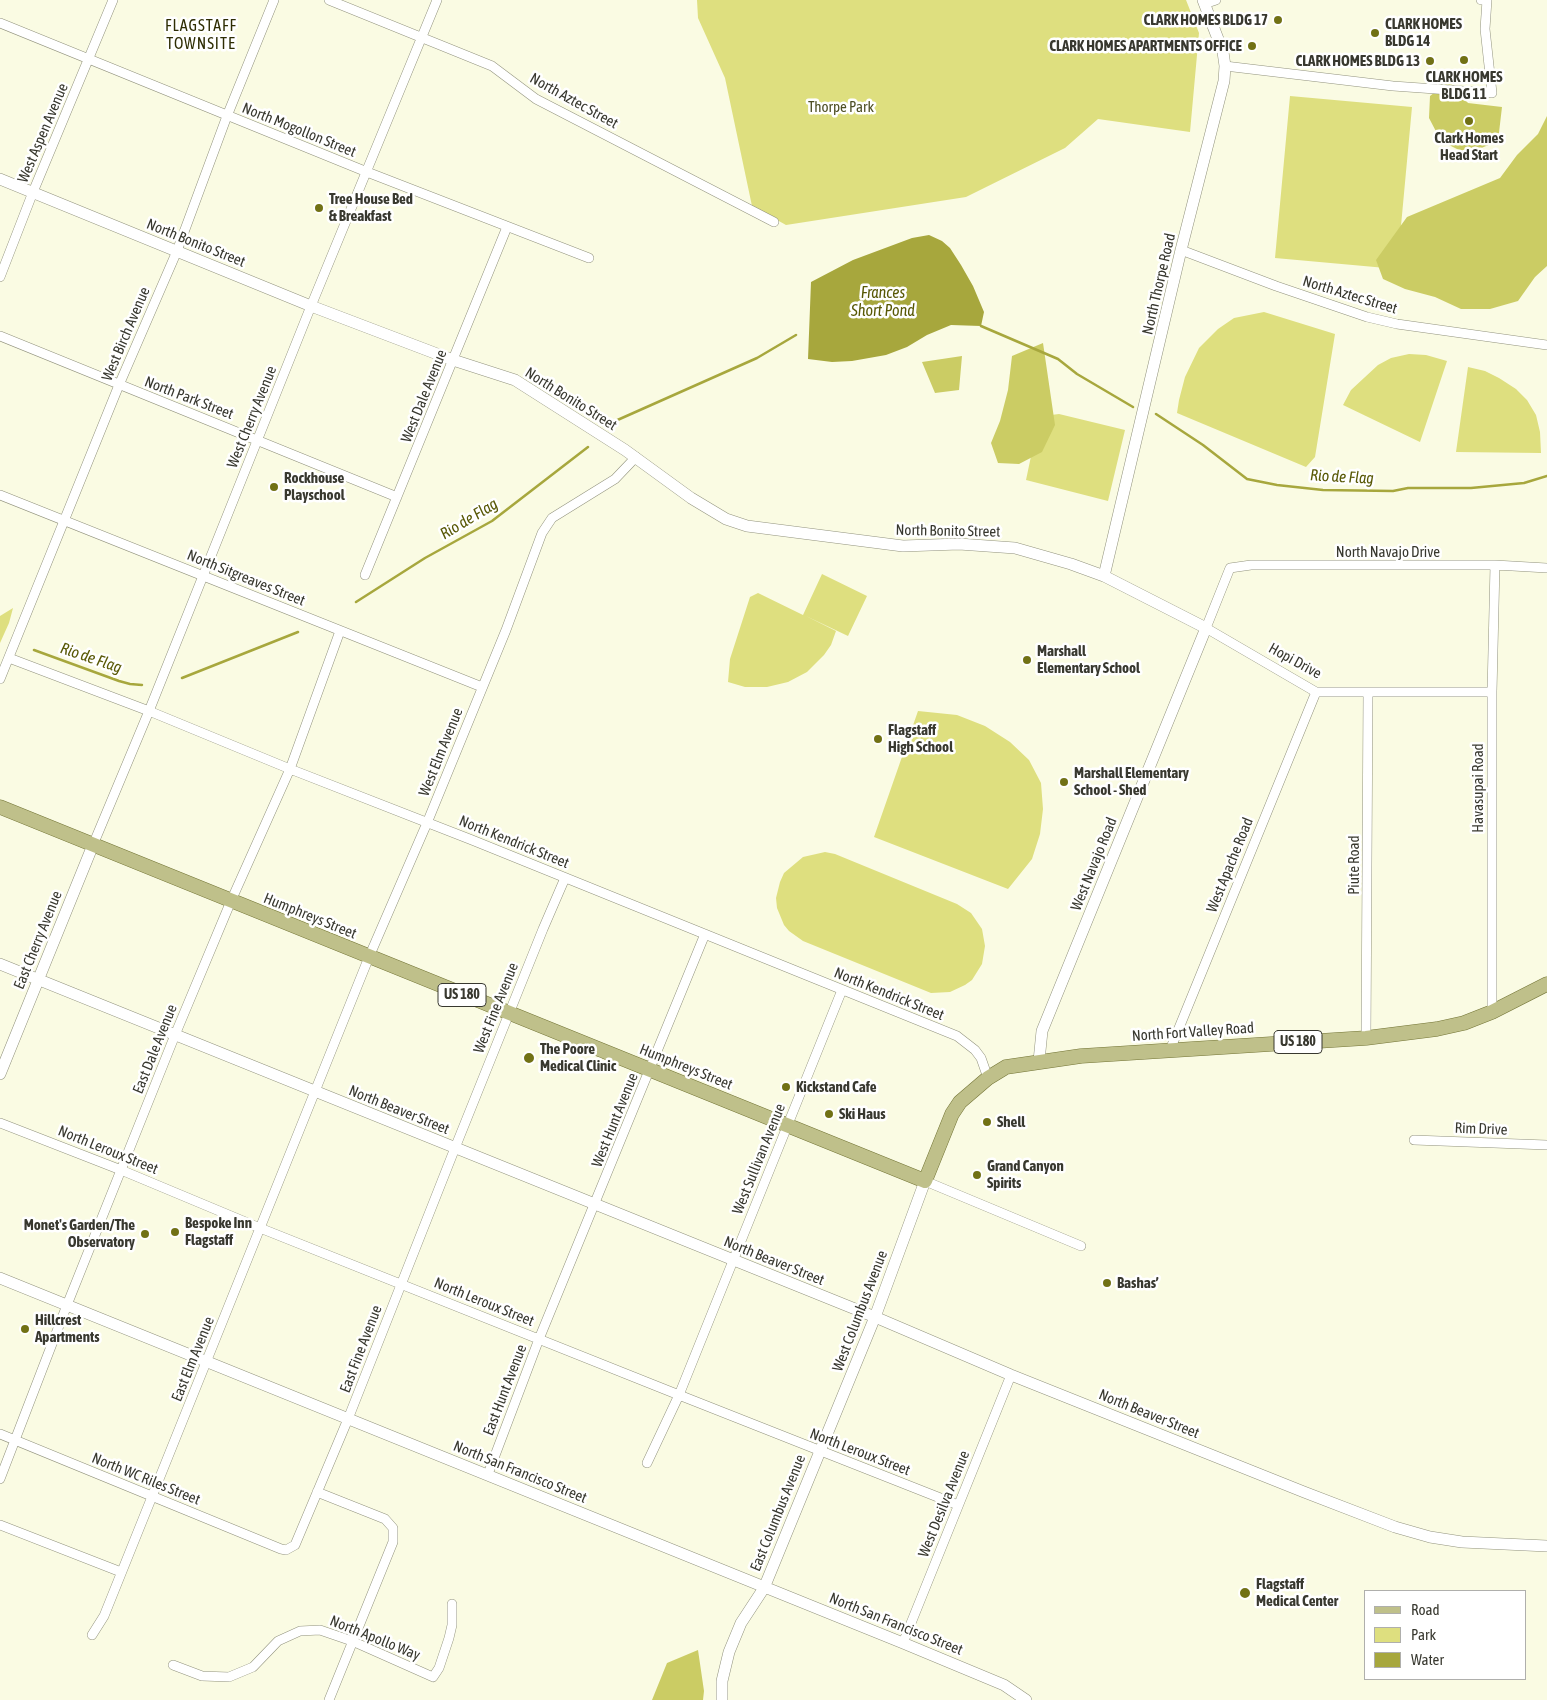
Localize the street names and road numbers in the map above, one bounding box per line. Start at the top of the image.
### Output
street label: North Aztec Street [527,69,621,133]
street label: West Aspen Avenue [14,81,72,185]
street label: North Mogollon Street [239,99,359,161]
street label: North Bonito Street [144,215,248,271]
street label: North Thorpe Road [1139,232,1179,336]
street label: North Aztec Street [1301,272,1399,318]
street label: West Birch Avenue [98,284,154,384]
street label: West Dale Avenue [397,347,451,445]
street label: West Cherry Avenue [223,363,281,471]
street label: North Bonito Street [522,364,620,434]
street label: North Park Street [142,373,236,423]
street label: North Bonito Street [895,521,1001,541]
street label: North Navajo Drive [1336,543,1440,561]
street label: North Sitgreaves Street [184,546,308,610]
street label: Hopi Drive [1265,639,1325,683]
street label: West Elm Avenue [415,705,467,799]
street label: Havasupai Road [1469,743,1487,833]
street label: North Kendrick Street [456,812,572,872]
street label: West Navajo Road [1067,815,1121,913]
street label: West Apache Road [1203,815,1257,915]
street label: Piute Road [1345,835,1363,895]
street label: East Cherry Avenue [10,888,66,992]
street label: Humphreys Street [261,889,359,943]
street label: West Fine Avenue [470,960,522,1056]
street label: North Kendrick Street [831,964,947,1024]
road number: US 180 [438,984,486,1006]
street label: East Dale Avenue [129,1002,181,1096]
street label: North Fort Valley Road [1131,1019,1255,1045]
road number: US 180 [1274,1030,1322,1054]
street label: Humphreys Street [637,1040,735,1094]
street label: West Hunt Avenue [588,1070,642,1170]
street label: North Beaver Street [346,1082,452,1138]
street label: West Sullivan Avenue [729,1101,789,1217]
street label: Rim Drive [1454,1119,1508,1139]
street label: North Leroux Street [55,1122,161,1178]
street label: North Beaver Street [721,1233,827,1289]
street label: West Columbus Avenue [829,1248,891,1374]
street label: North Leroux Street [431,1274,537,1330]
street label: East Fine Avenue [336,1303,386,1395]
street label: East Elm Avenue [168,1314,218,1404]
street label: East Hunt Avenue [479,1342,531,1438]
street label: North Beaver Street [1096,1386,1202,1442]
street label: North Leroux Street [807,1425,913,1479]
street label: North San Francisco Street [451,1437,589,1507]
street label: West Desilva Avenue [914,1448,974,1560]
street label: North WC Riles Street [89,1449,203,1509]
street label: East Columbus Avenue [746,1452,810,1574]
street label: North San Francisco Street [827,1589,965,1659]
street label: North Apollo Way [327,1612,423,1664]

